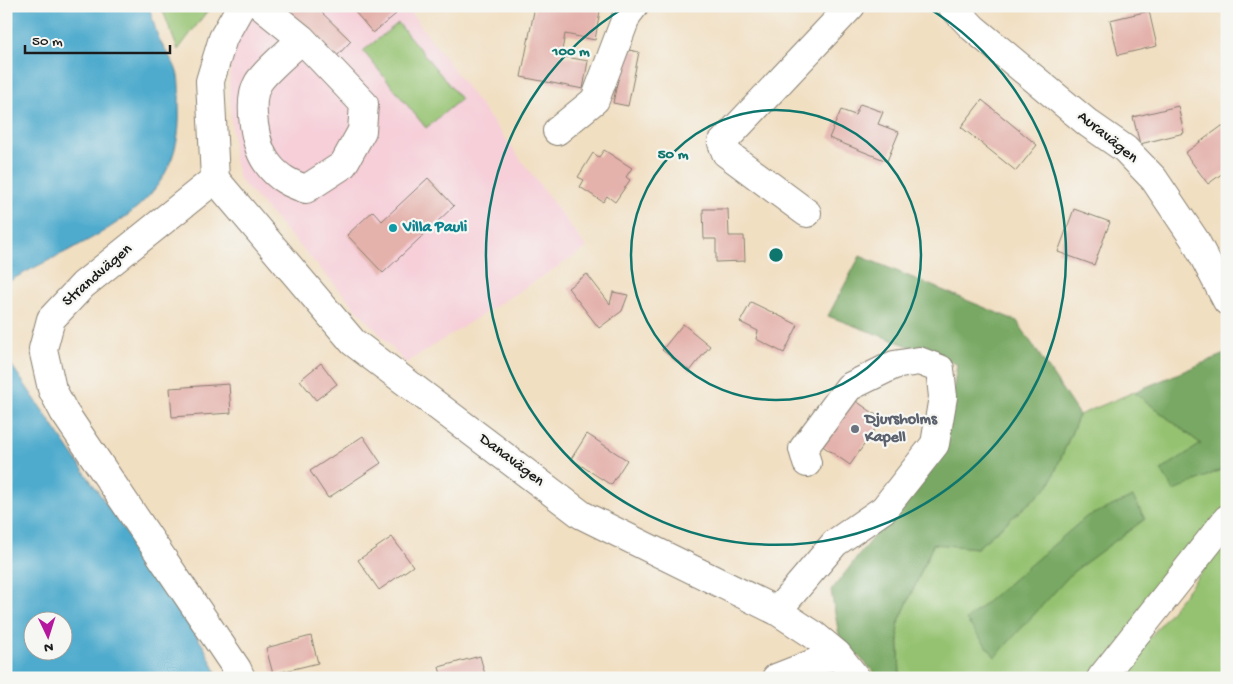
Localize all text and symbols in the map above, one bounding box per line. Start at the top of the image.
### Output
scale bar [25,22,170,54]
text: 50 m [32,33,63,51]
text: 100 m [551,43,590,61]
street label: Auravägen [1073,108,1141,168]
text: 50 m [658,146,689,164]
place label: Villa Pauli [402,219,468,238]
marker: Villa Pauli [387,222,399,234]
street label: Strandvägen [59,240,137,312]
centre of rings [767,246,785,264]
place label: Djursholms Kapell [863,411,938,448]
marker: Djursholms Kapell [849,423,861,435]
street label: Danavägen [474,430,548,492]
north arrow [22,612,72,662]
text: N [44,638,54,655]

